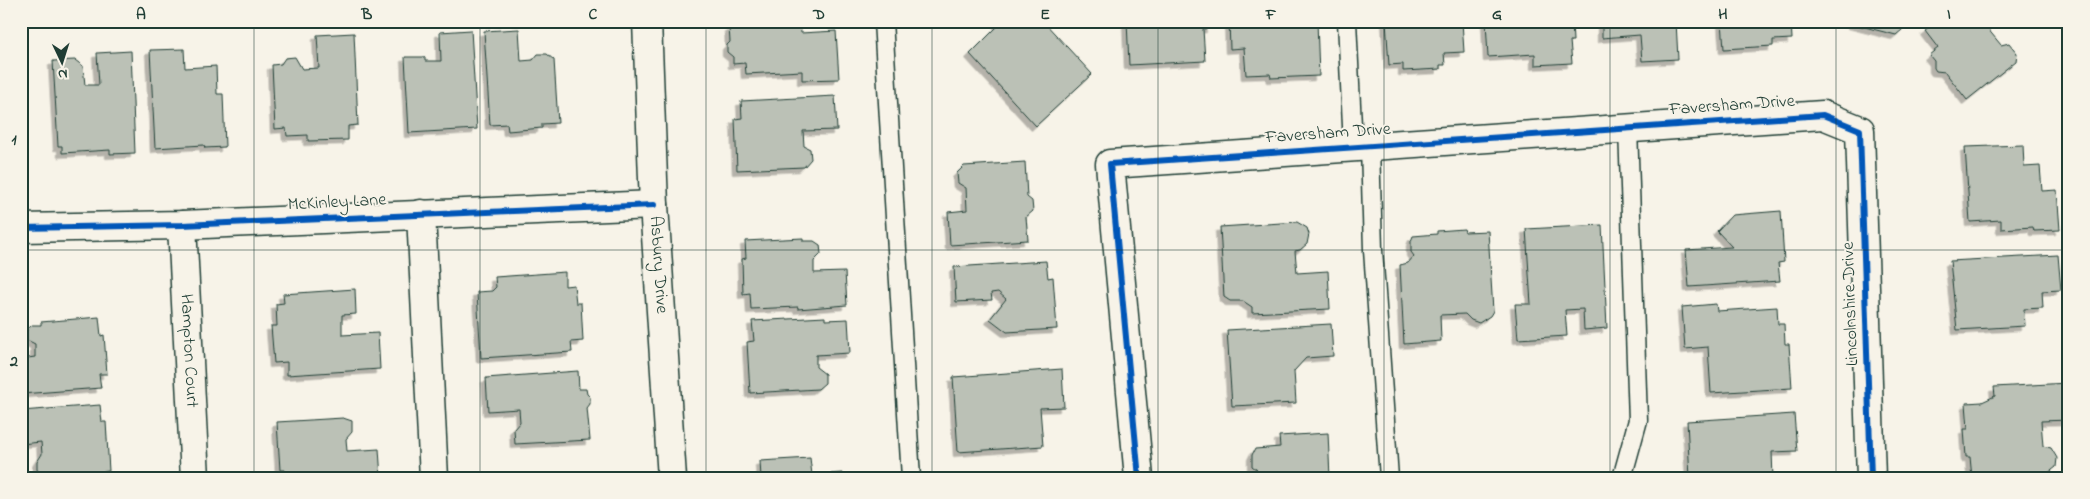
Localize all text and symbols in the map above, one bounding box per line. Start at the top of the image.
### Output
text: A [136,3,146,27]
text: B [361,3,373,27]
text: C [589,3,598,27]
text: D [812,3,825,27]
text: E [1040,3,1050,27]
text: F [1265,3,1277,27]
text: G [1492,3,1502,27]
text: H [1718,3,1728,27]
text: I [1947,3,1951,27]
north arrow [38,38,88,88]
text: N [57,63,68,84]
street label: Faversham Drive [1667,89,1797,123]
street label: Faversham Drive [1263,117,1393,151]
text: 1 [11,128,17,152]
street label: McKinley Lane [287,187,388,219]
street label: Asbury Drive [642,215,674,315]
street label: Lincolnshire Drive [1836,241,1866,367]
street label: Hampton Court [173,293,204,408]
text: 2 [9,350,18,374]

